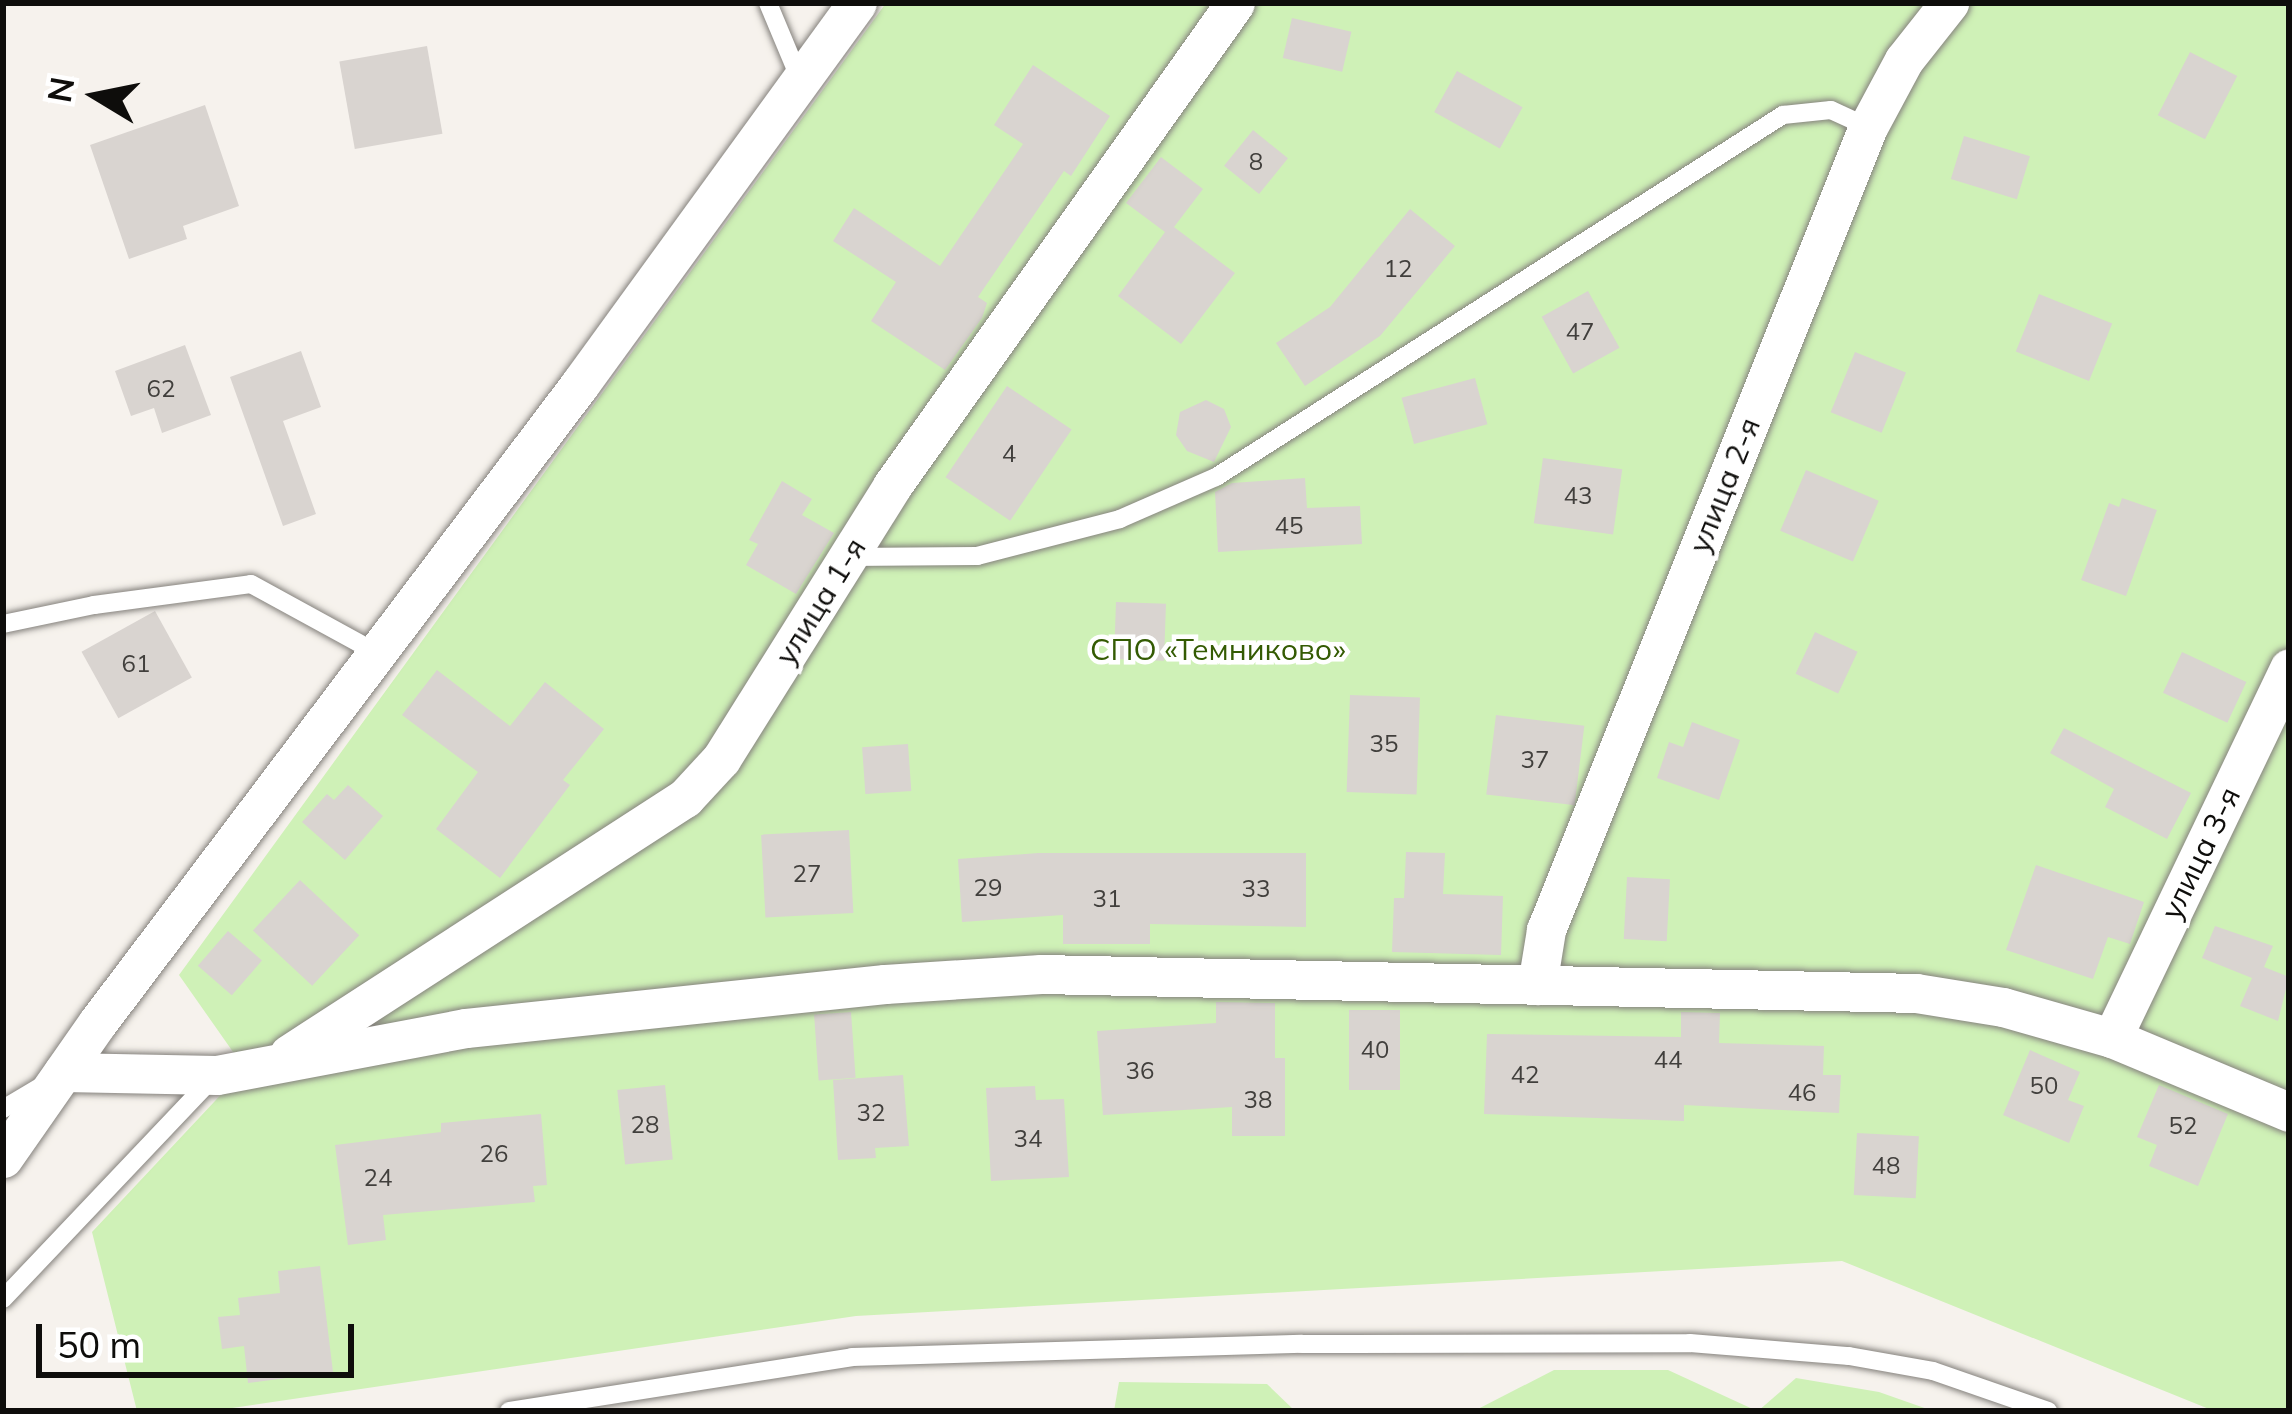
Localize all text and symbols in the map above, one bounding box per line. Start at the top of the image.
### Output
north arrow [36,36,156,156]
text: N [38,74,82,106]
house number: 8 [1249,148,1263,176]
house number: 12 [1384,255,1412,283]
house number: 47 [1566,318,1594,346]
house number: 62 [147,375,175,403]
street label: улица 2-я [1681,412,1767,558]
house number: 4 [1002,440,1016,468]
house number: 43 [1564,482,1592,510]
house number: 45 [1275,512,1303,540]
street label: улица 1-я [767,531,873,671]
park label: СПО «Темниково» [1090,631,1346,667]
house number: 61 [122,650,150,678]
house number: 35 [1370,730,1398,758]
house number: 37 [1521,746,1549,774]
street label: улица 3-я [2153,781,2247,925]
house number: 27 [793,860,821,888]
house number: 29 [974,874,1002,902]
house number: 33 [1242,875,1270,903]
house number: 31 [1093,885,1121,913]
house number: 40 [1361,1036,1389,1064]
house number: 44 [1654,1046,1682,1074]
house number: 36 [1126,1057,1154,1085]
house number: 42 [1511,1061,1539,1089]
house number: 50 [2030,1072,2058,1100]
house number: 46 [1788,1079,1816,1107]
house number: 38 [1244,1086,1272,1114]
house number: 32 [857,1099,885,1127]
house number: 28 [631,1111,659,1139]
house number: 52 [2169,1112,2197,1140]
house number: 34 [1014,1125,1042,1153]
house number: 26 [480,1140,508,1168]
house number: 48 [1872,1152,1900,1180]
house number: 24 [364,1164,392,1192]
scale bar [42,1300,360,1374]
text: 50 m [57,1322,141,1367]

